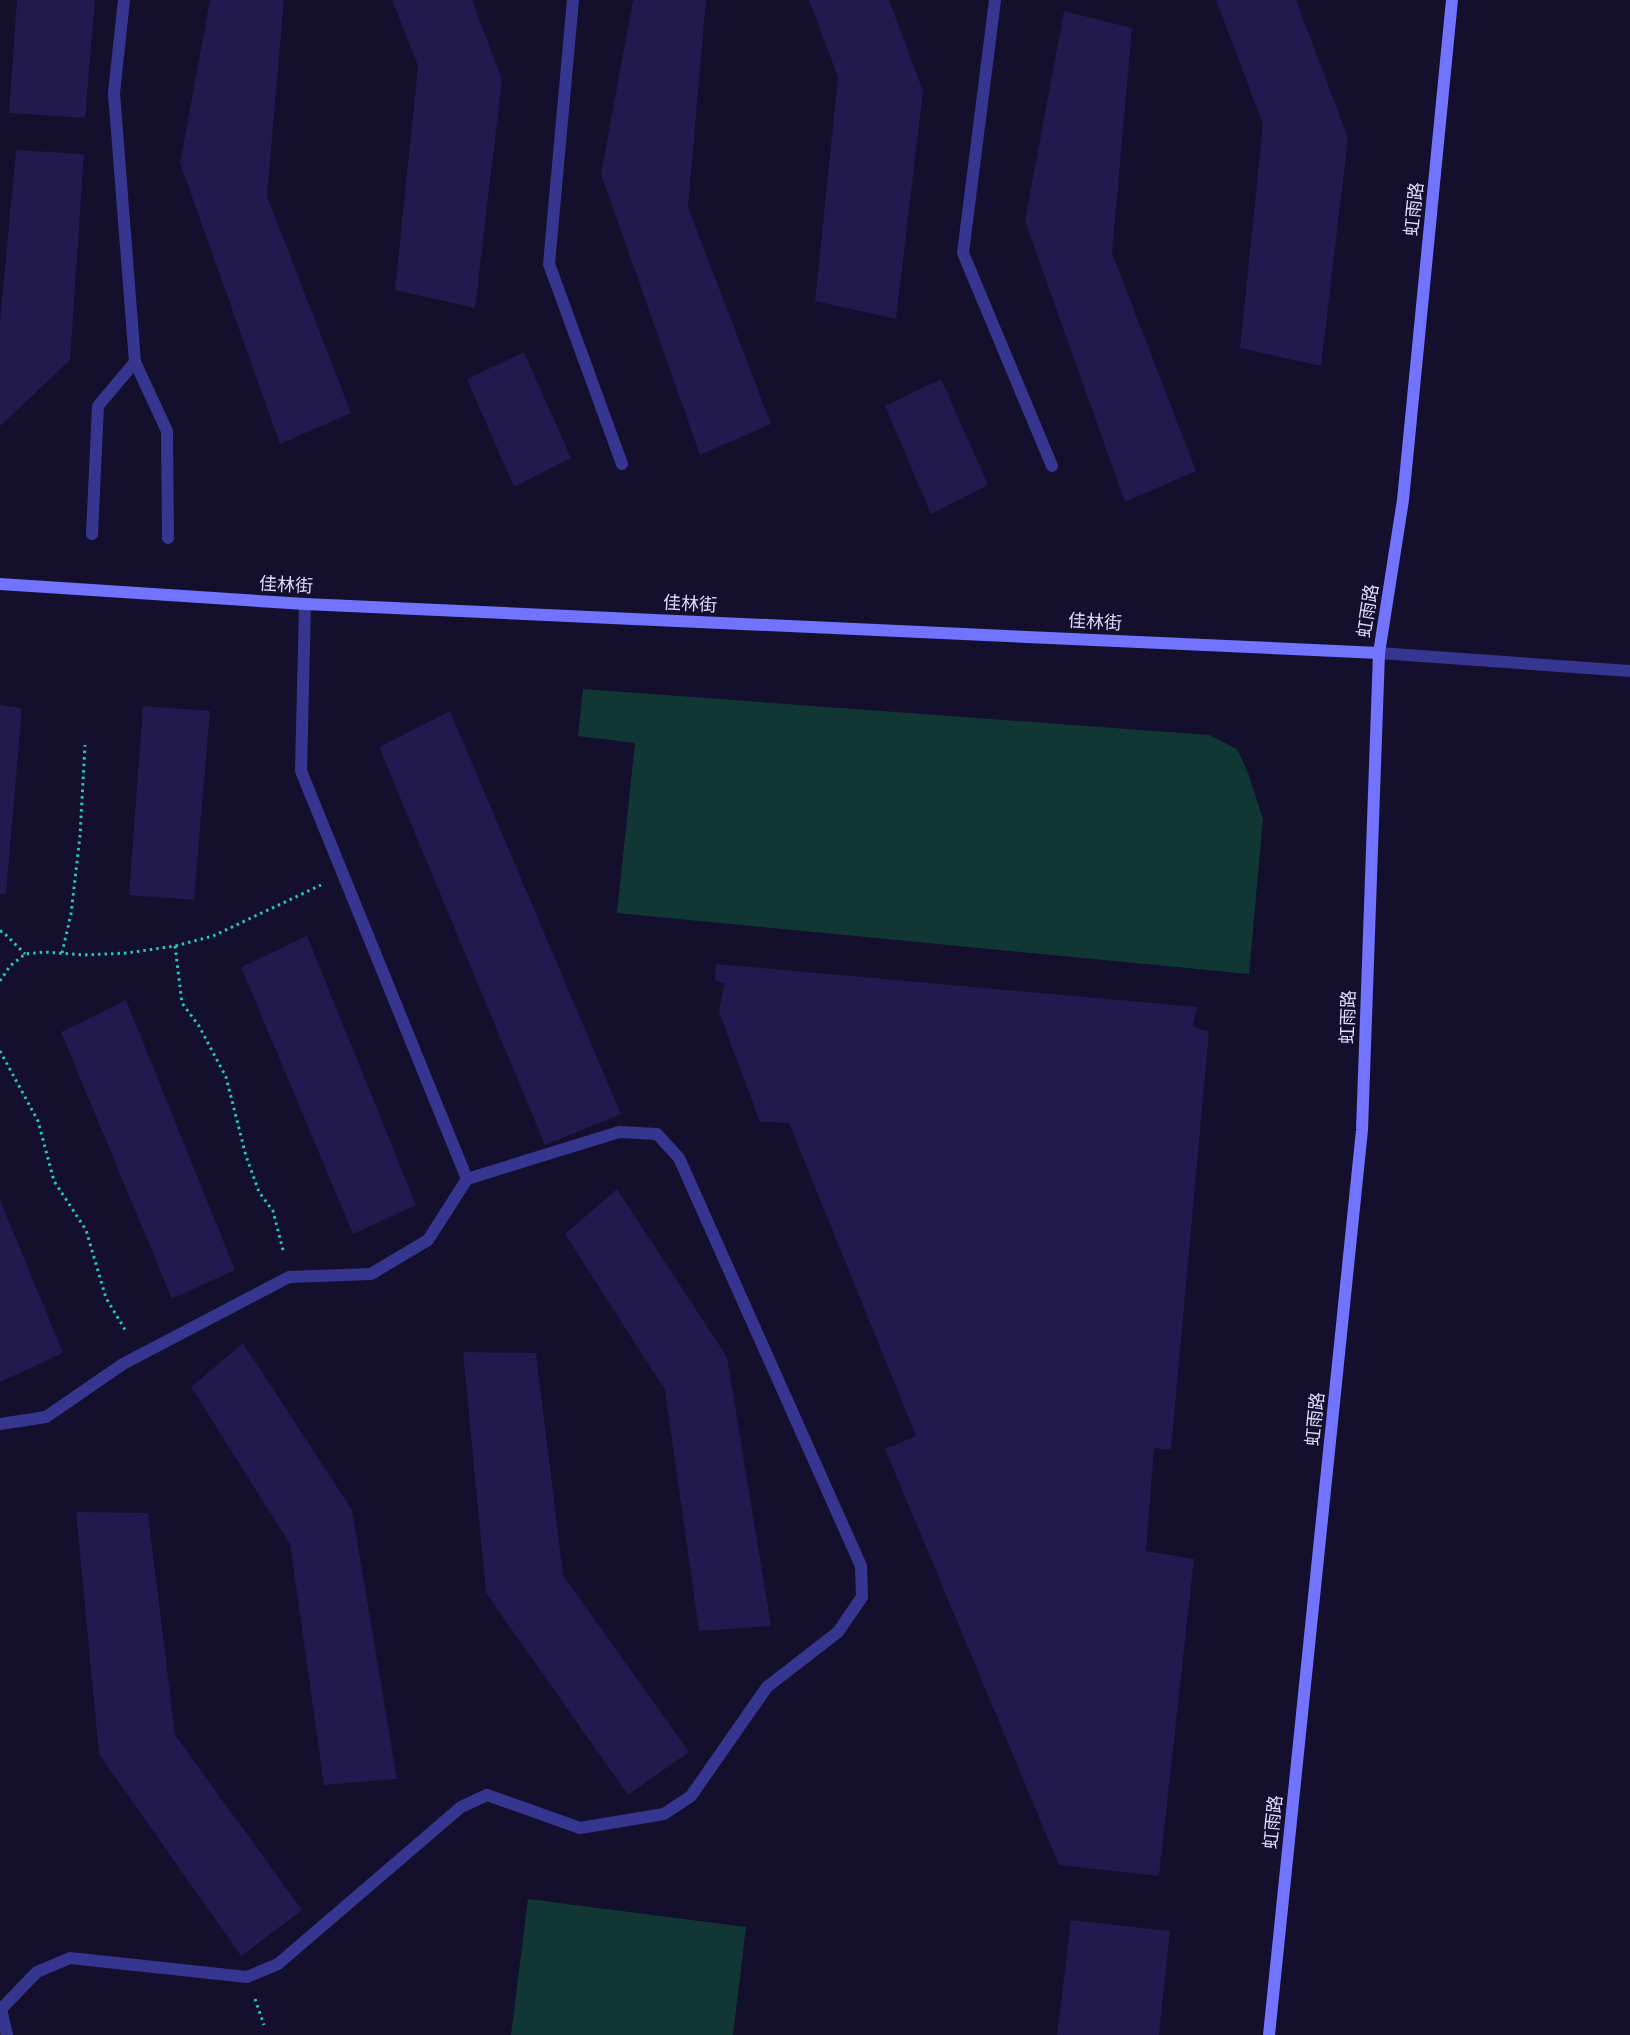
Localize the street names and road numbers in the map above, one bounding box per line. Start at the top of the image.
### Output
street label: 虹雨路 [1397,181,1430,237]
street label: 佳林街 [258,570,314,599]
street label: 虹雨路 [1350,582,1385,640]
street label: 佳林街 [662,589,718,618]
street label: 佳林街 [1067,607,1123,636]
street label: 虹雨路 [1333,990,1362,1044]
street label: 虹雨路 [1298,1391,1331,1447]
street label: 虹雨路 [1256,1794,1289,1850]

